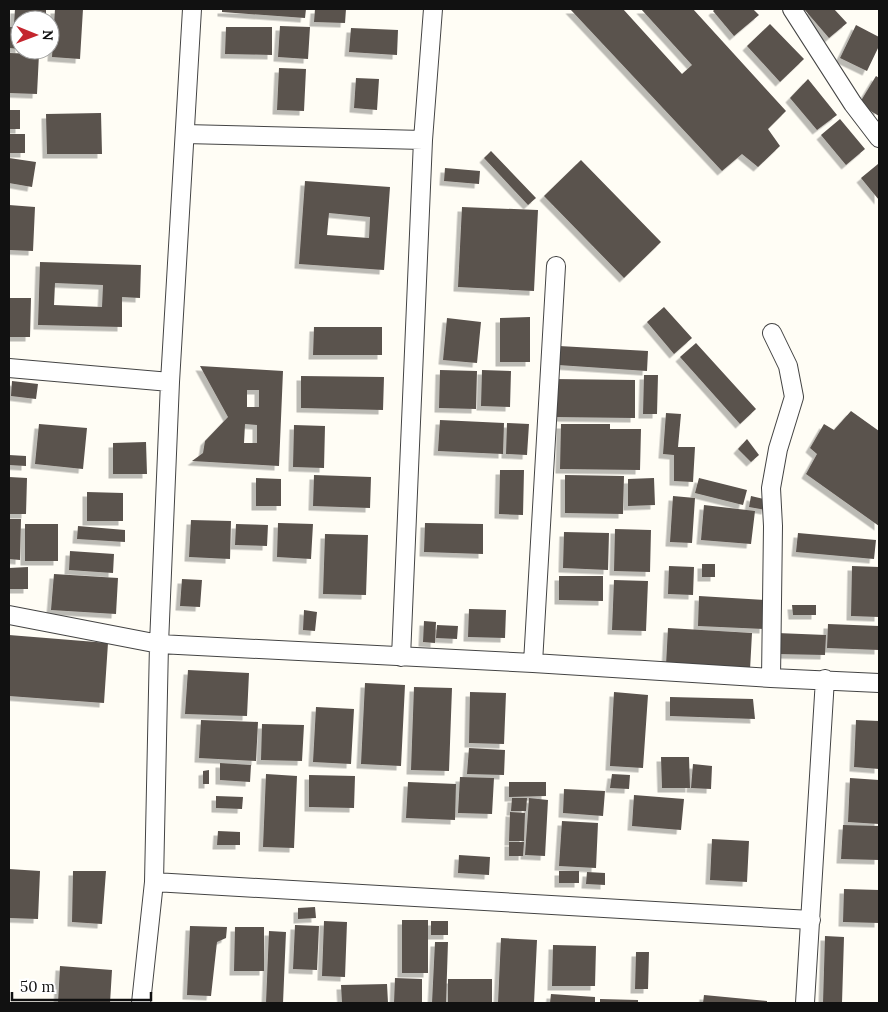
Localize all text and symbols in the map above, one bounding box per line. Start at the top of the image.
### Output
north arrow [10,10,60,60]
text: N [39,30,57,41]
scale bar [12,970,151,1002]
text: 50 m [20,977,55,996]

